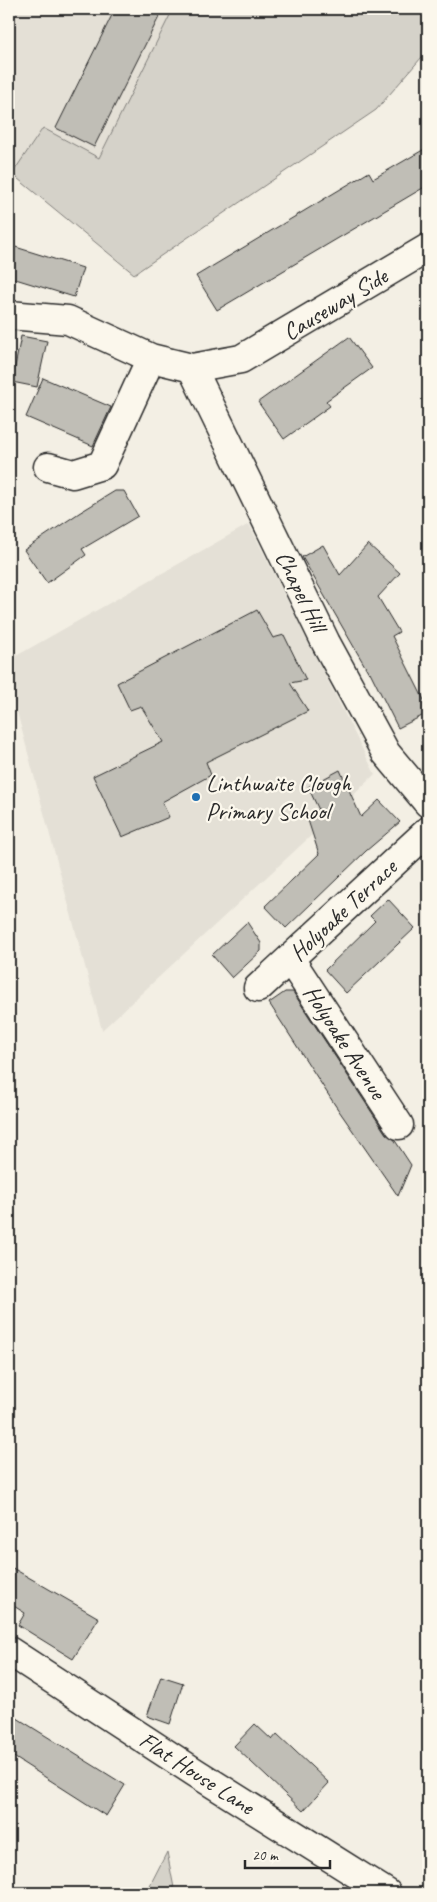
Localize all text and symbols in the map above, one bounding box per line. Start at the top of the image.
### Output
street label: Causeway Side [277,260,395,347]
street label: Chapel Hill [269,546,335,640]
place label: Linthwaite Clough Primary School [206,768,352,826]
marker: Linthwaite Clough Primary School [190,791,202,803]
street label: Holyoake Terrace [283,851,405,967]
street label: Holyoake Avenue [297,979,394,1107]
street label: Flat House Lane [134,1725,262,1822]
scale bar [245,1837,330,1869]
text: 20 m [252,1846,279,1865]

